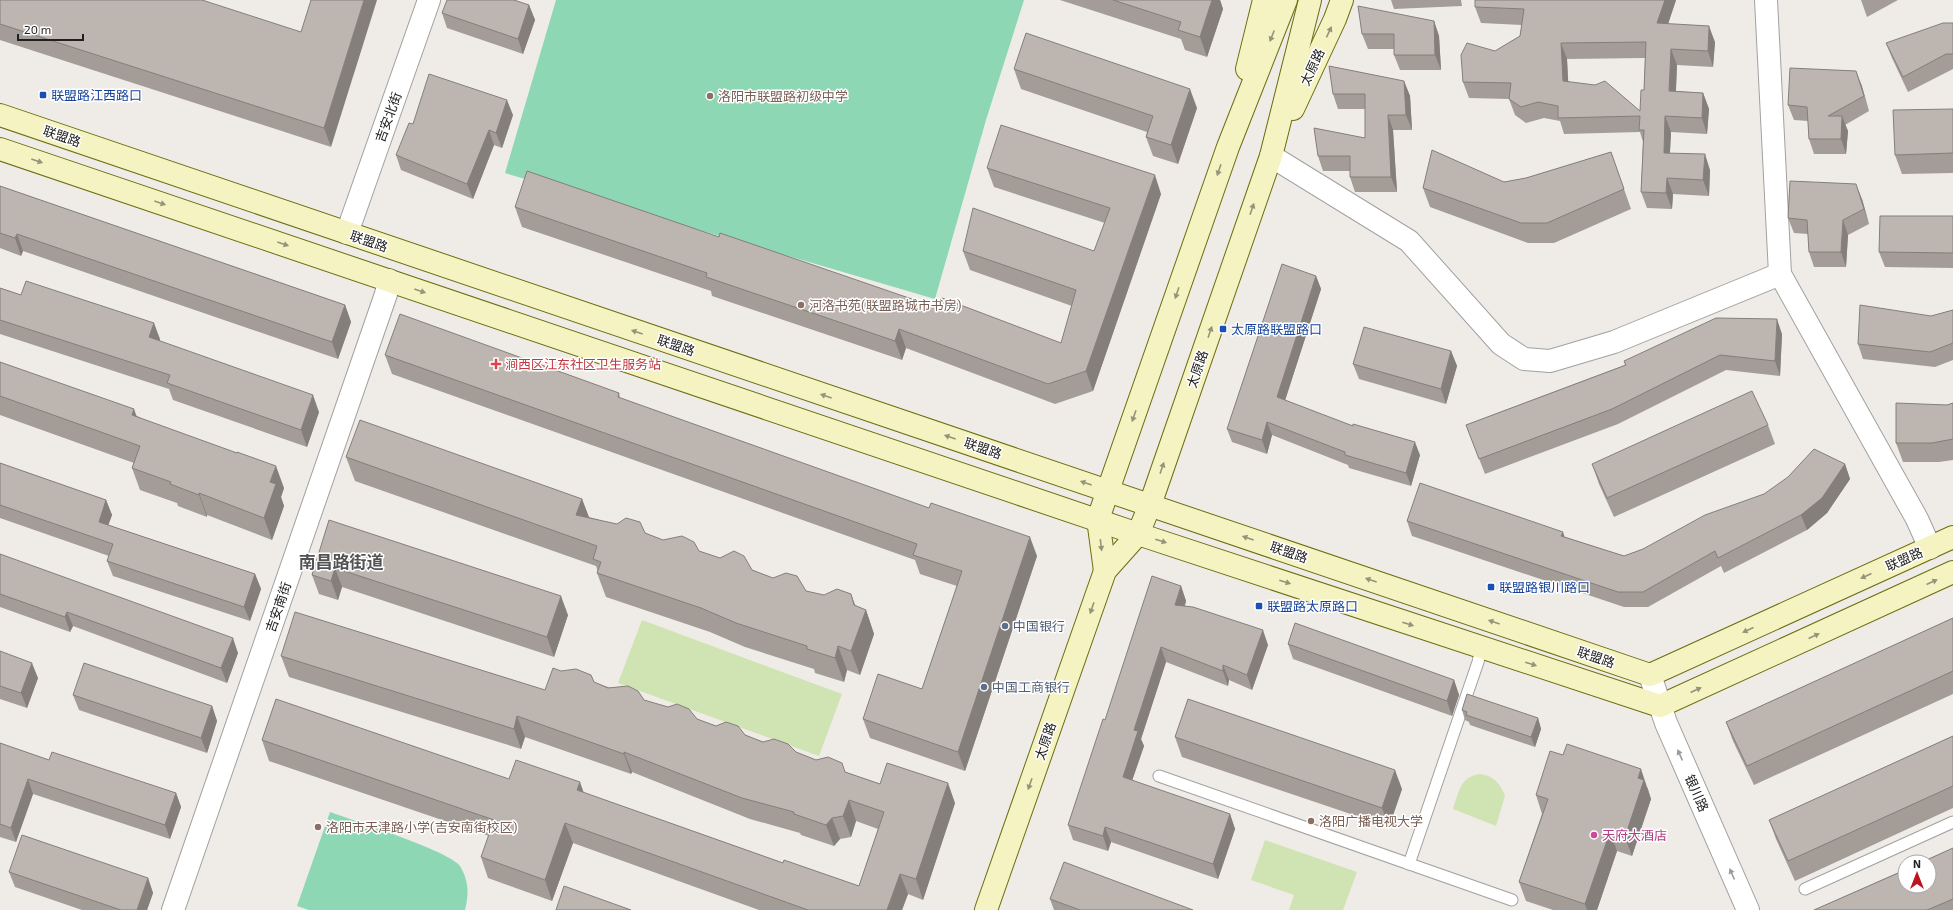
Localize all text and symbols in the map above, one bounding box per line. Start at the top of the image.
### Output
scale bar [18,16,83,42]
text: 20 m [24,22,51,36]
one-way arrow [1326,26,1332,37]
one-way arrow [1268,31,1274,43]
street label: 太原路 [1297,46,1327,88]
place label: 联盟路江西路口 [51,87,142,103]
place label: 洛阳市联盟路初级中学 [718,88,848,104]
marker: 联盟路江西路口 [38,90,48,100]
street label: 吉安北街 [372,90,404,144]
marker: 洛阳市联盟路初级中学 [705,91,715,101]
street label: 联盟路 [41,122,83,150]
one-way arrow [31,158,43,164]
one-way arrow [1216,165,1222,177]
one-way arrow [154,200,166,206]
one-way arrow [1250,203,1256,215]
street label: 联盟路 [348,227,390,255]
one-way arrow [278,242,290,248]
one-way arrow [414,288,426,294]
one-way arrow [1173,288,1179,300]
place label: 河洛书苑(联盟路城市书房) [809,297,961,313]
marker: 河洛书苑(联盟路城市书房) [796,300,806,310]
place label: 太原路联盟路口 [1231,321,1322,337]
marker: 太原路联盟路口 [1218,324,1228,334]
one-way arrow [1207,326,1213,338]
one-way arrow [631,328,643,334]
street label: 联盟路 [655,331,697,359]
street label: 太原路 [1183,348,1211,390]
place label: 涧西区江东社区卫生服务站 [505,356,661,372]
marker: 涧西区江东社区卫生服务站 [490,358,502,370]
one-way arrow [820,392,832,398]
one-way arrow [1131,410,1137,422]
one-way arrow [943,434,955,440]
street label: 联盟路 [962,434,1004,462]
one-way arrow [1159,462,1165,474]
one-way arrow [1080,480,1092,486]
one-way arrow [1241,535,1253,541]
one-way arrow [1156,538,1168,544]
street label: 联盟路 [1268,538,1310,566]
one-way arrow [1098,539,1105,551]
street label: 联盟路 [1883,544,1925,574]
district label: 南昌路街道 [299,551,384,571]
one-way arrow [1860,574,1872,580]
one-way arrow [1364,577,1376,583]
place label: 联盟路银川路口 [1499,579,1590,595]
one-way arrow [1927,579,1938,585]
street label: 吉安南街 [262,580,294,634]
one-way arrow [1279,580,1291,586]
marker: 联盟路银川路口 [1486,582,1496,592]
place label: 联盟路太原路口 [1267,598,1358,614]
marker: 联盟路太原路口 [1254,601,1264,611]
one-way arrow [1088,602,1094,614]
place label: 中国银行 [1013,618,1065,634]
one-way arrow [1487,619,1499,625]
marker: 中国银行 [1000,621,1010,631]
one-way arrow [1402,621,1414,627]
one-way arrow [1743,627,1754,633]
one-way arrow [1809,633,1820,639]
street label: 联盟路 [1575,643,1617,671]
one-way arrow [1526,661,1538,667]
place label: 中国工商银行 [992,679,1070,695]
marker: 中国工商银行 [979,682,989,692]
one-way arrow [1690,687,1702,693]
street label: 太原路 [1031,720,1059,762]
one-way arrow [1677,750,1683,761]
street label: 银川路 [1682,772,1712,814]
one-way arrow [1027,778,1033,790]
place label: 洛阳广播电视大学 [1319,813,1423,829]
marker: 洛阳广播电视大学 [1306,816,1316,826]
place label: 洛阳市天津路小学(吉安南街校区) [326,819,517,835]
marker: 洛阳市天津路小学(吉安南街校区) [313,822,323,832]
place label: 天府大酒店 [1602,827,1667,843]
marker: 天府大酒店 [1589,830,1599,840]
north arrow [1897,854,1937,894]
text: N [1913,857,1921,870]
one-way arrow [1729,869,1735,880]

